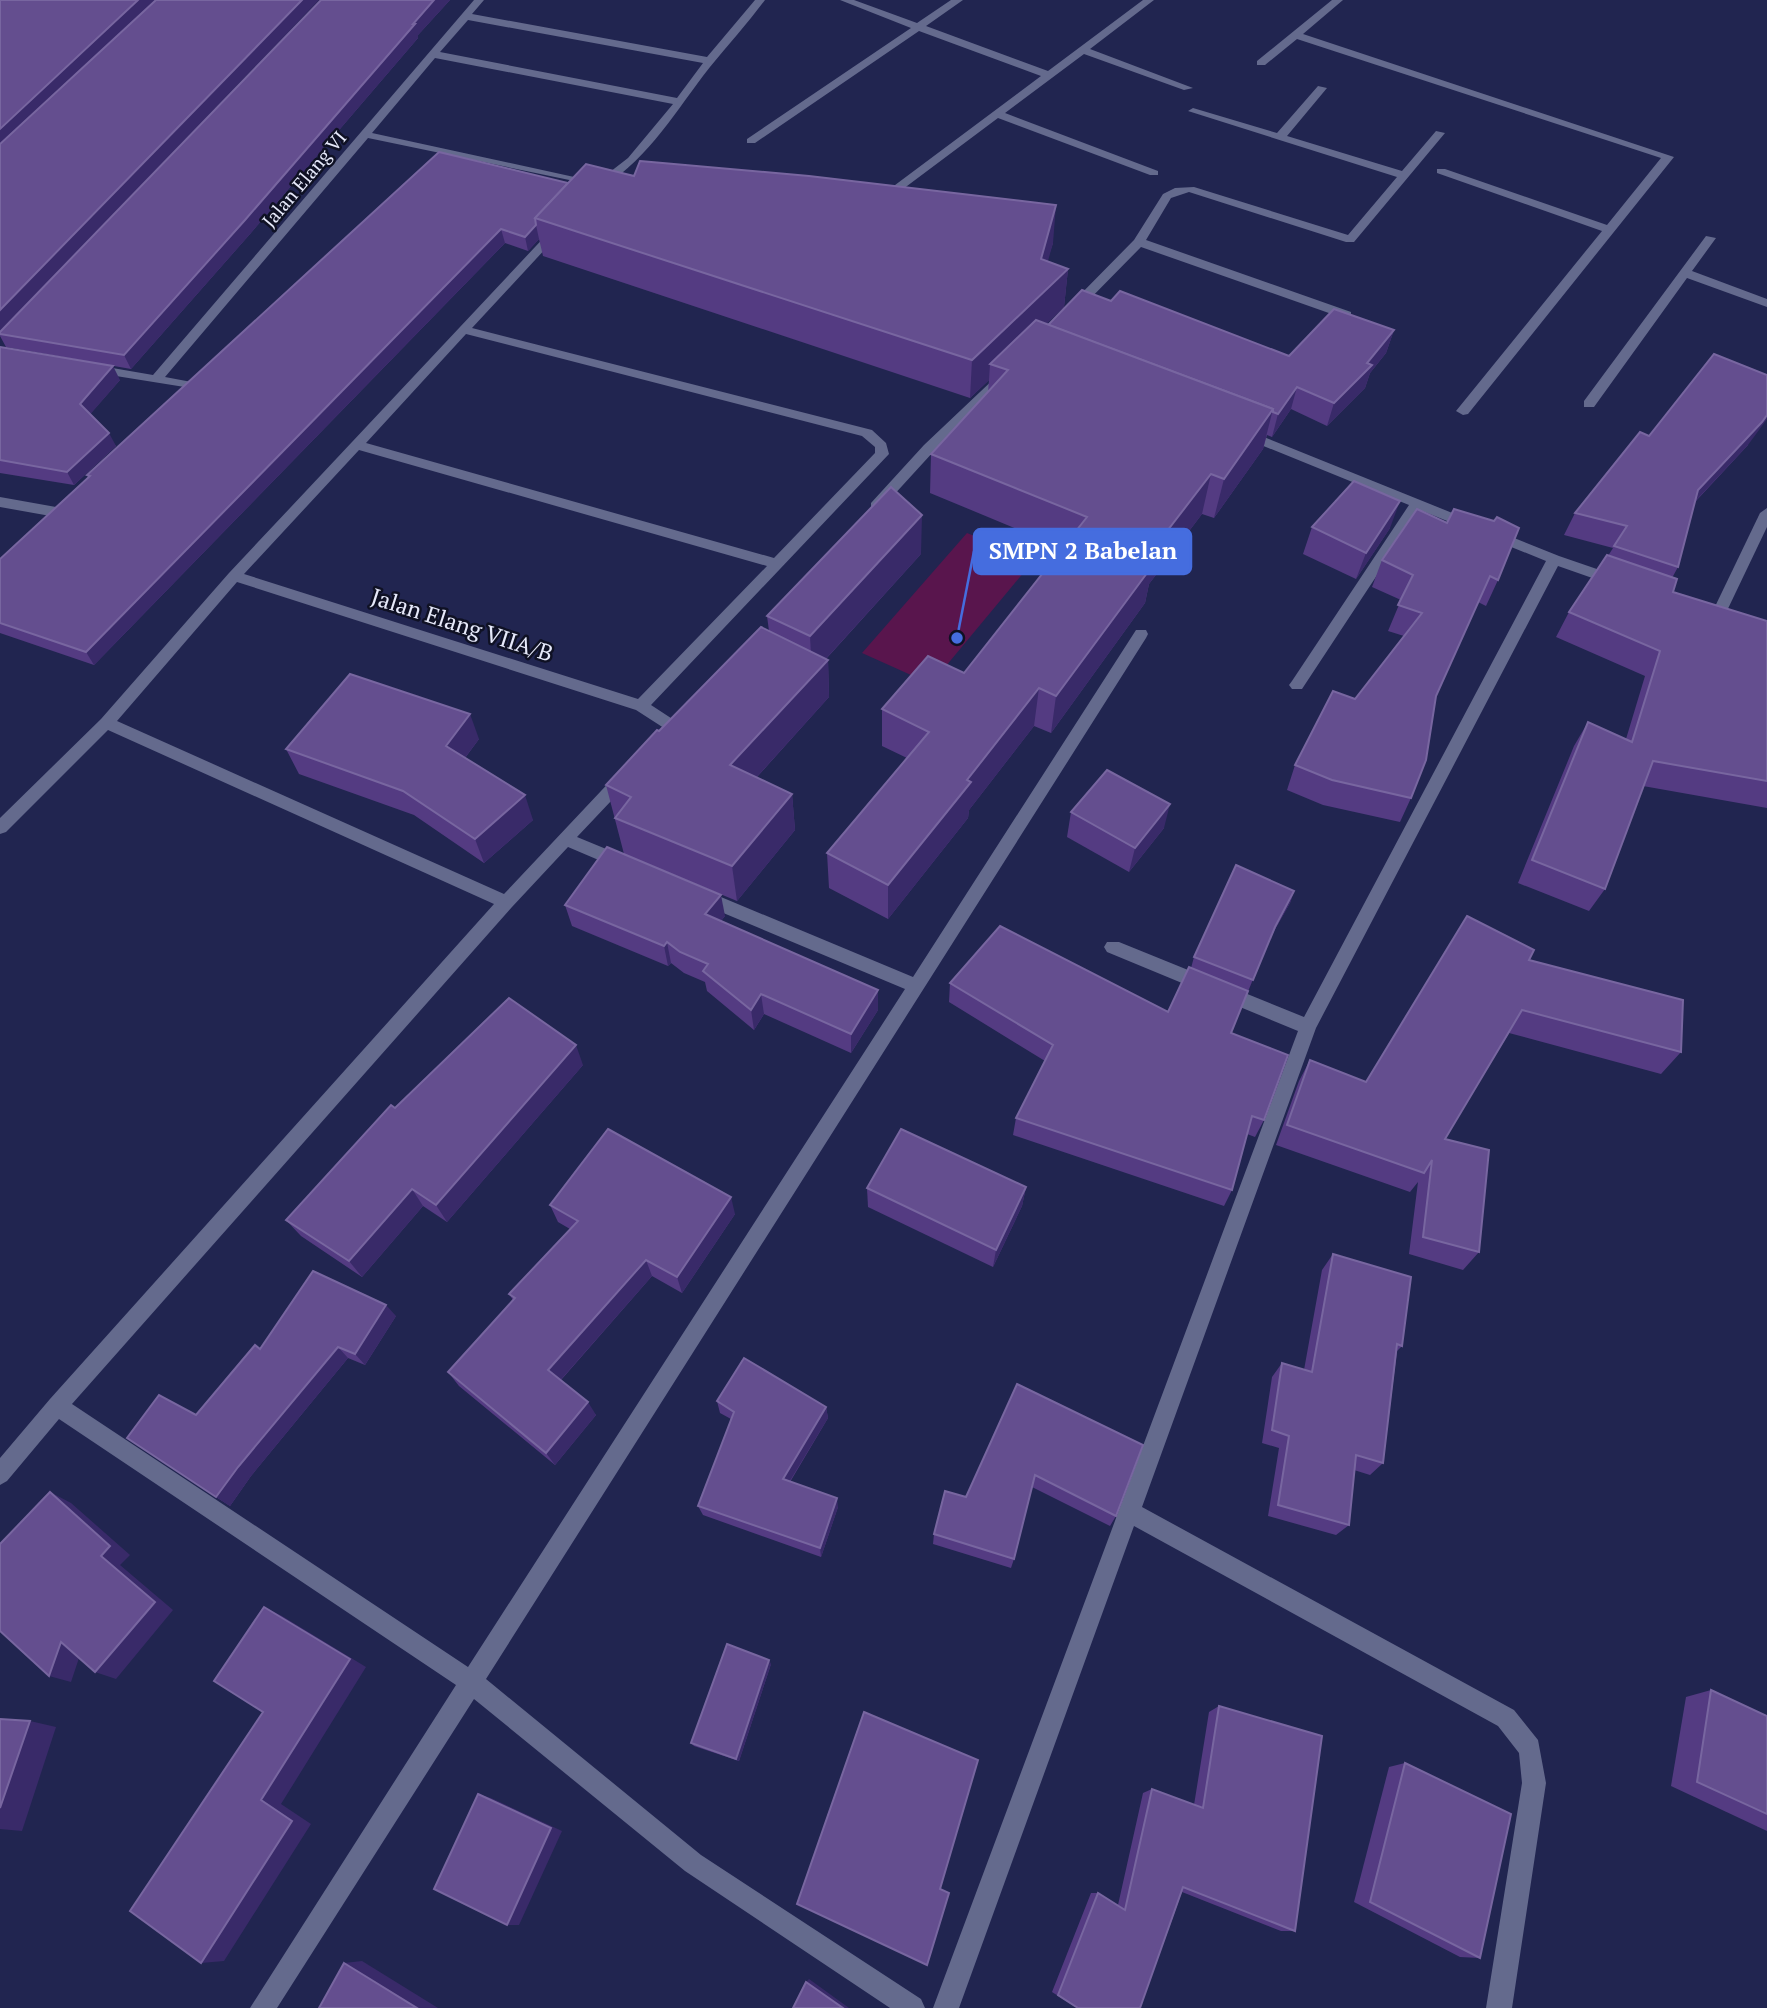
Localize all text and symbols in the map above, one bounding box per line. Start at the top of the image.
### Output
street label: Jalan Elang VI [256,125,351,232]
callout: SMPN 2 Babelan [974,529,1191,574]
text: SMPN 2 Babelan [989,534,1178,566]
street label: Jalan Elang VIIA/B [367,580,557,669]

